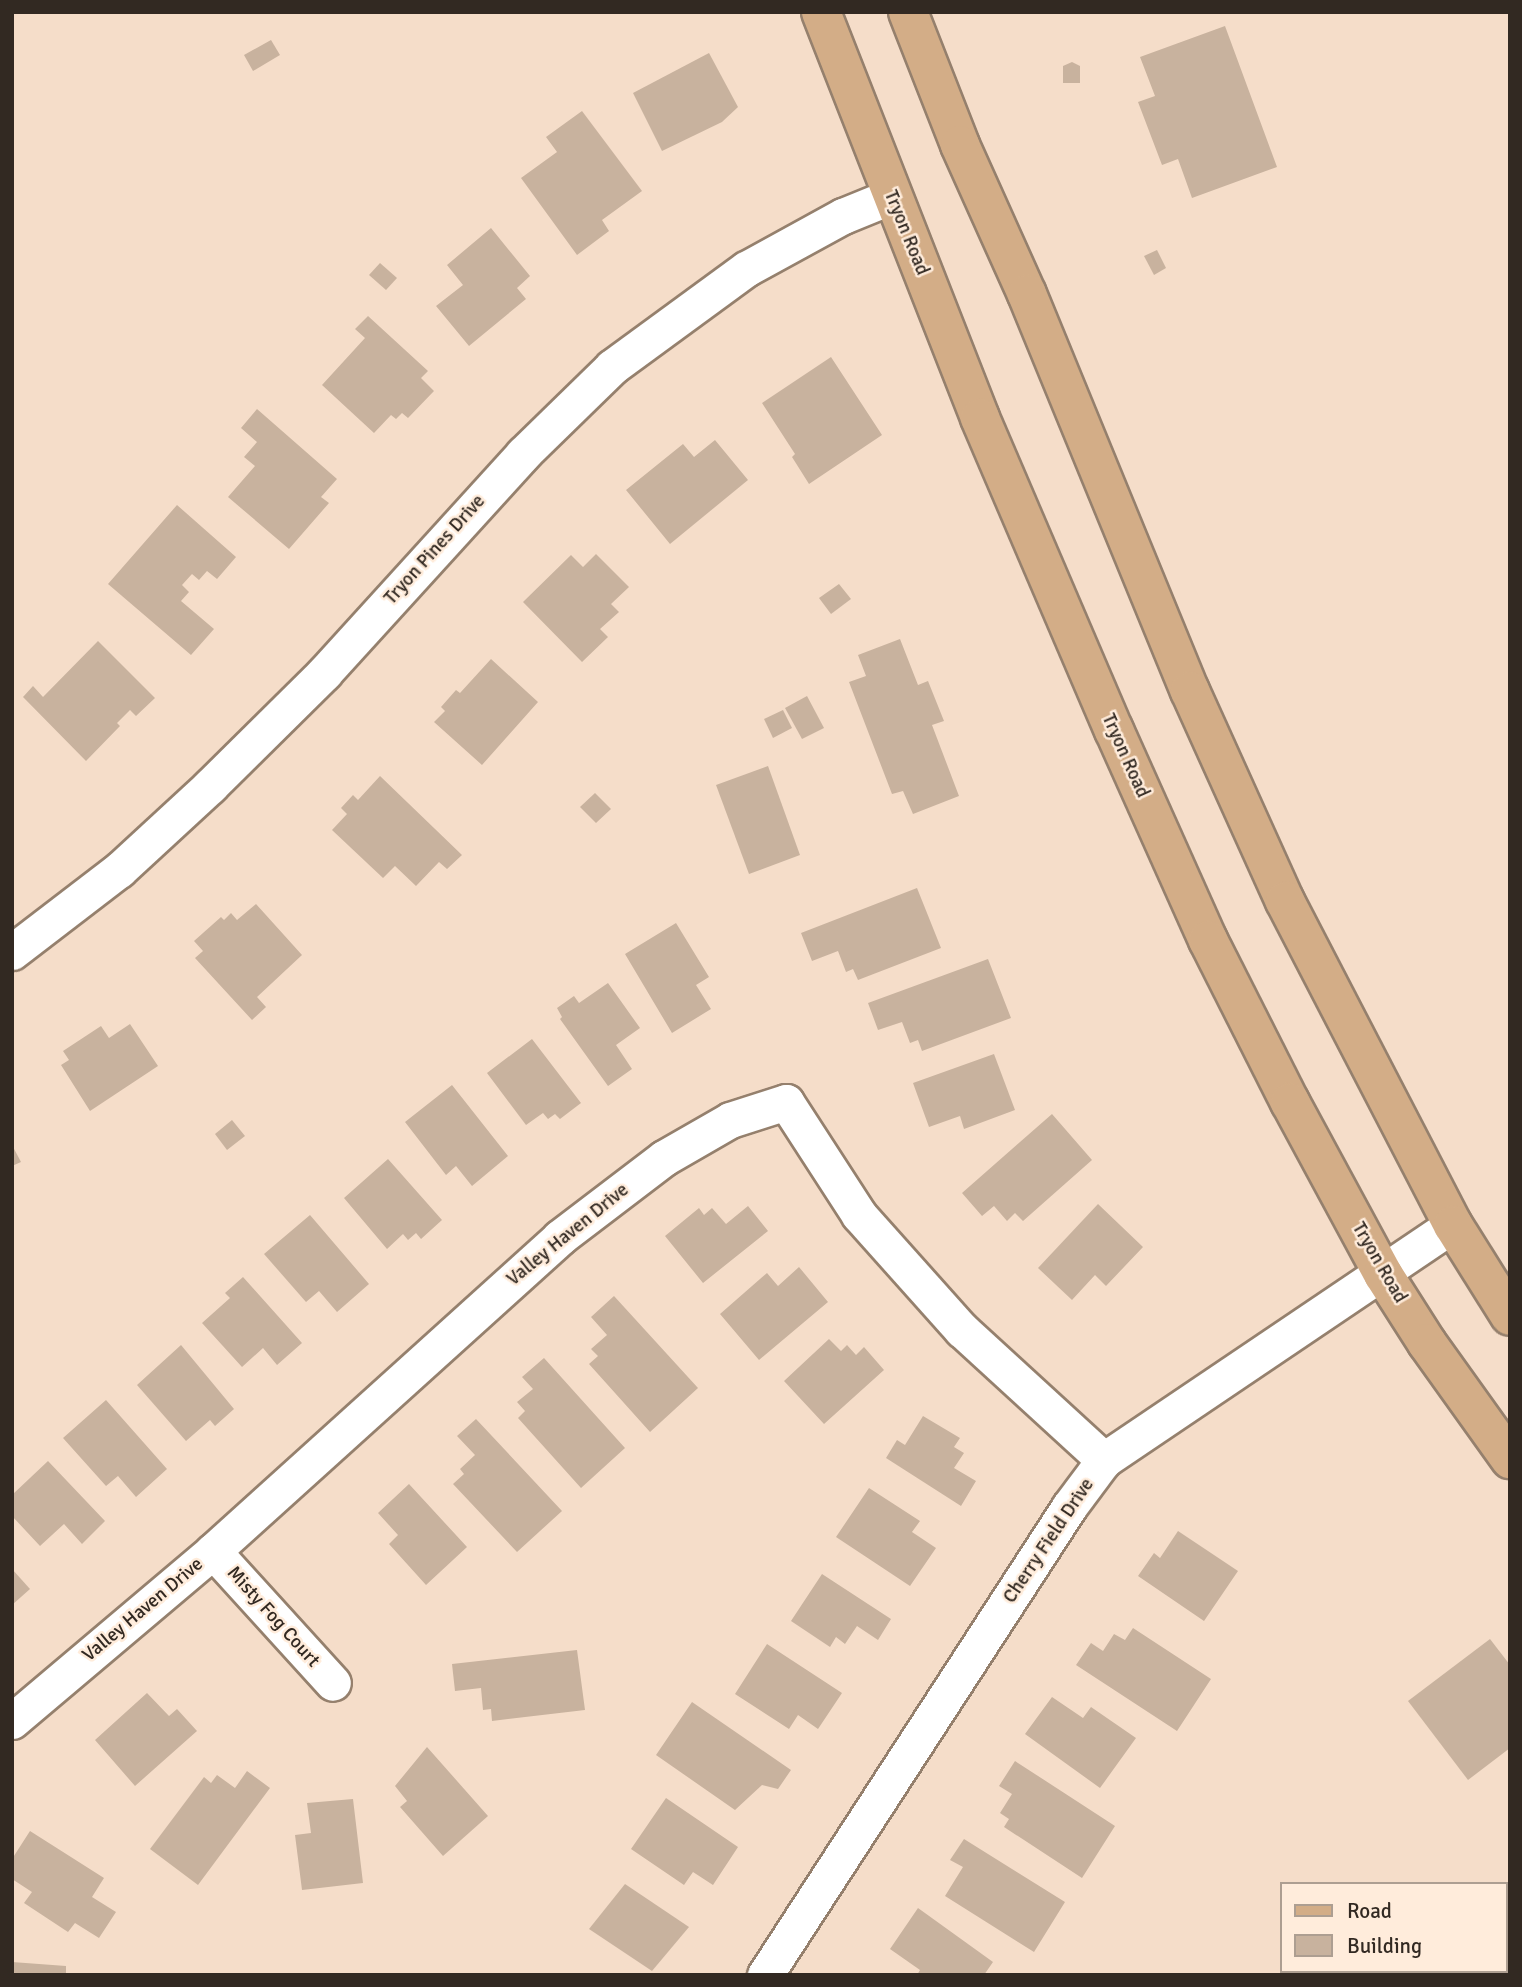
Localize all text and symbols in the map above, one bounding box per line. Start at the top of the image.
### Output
street label: Tryon Road [879,187,933,279]
street label: Tryon Pines Drive [380,490,490,610]
street label: Tryon Road [1096,710,1154,802]
street label: Valley Haven Drive [503,1179,633,1291]
street label: Tryon Road [1347,1218,1411,1308]
street label: Cherry Field Drive [999,1474,1099,1608]
street label: Valley Haven Drive [78,1553,208,1667]
street label: Misty Fog Court [222,1562,324,1672]
legend [1280,1882,1508,1973]
text: Road [1347,1898,1392,1924]
text: Building [1347,1933,1422,1959]

